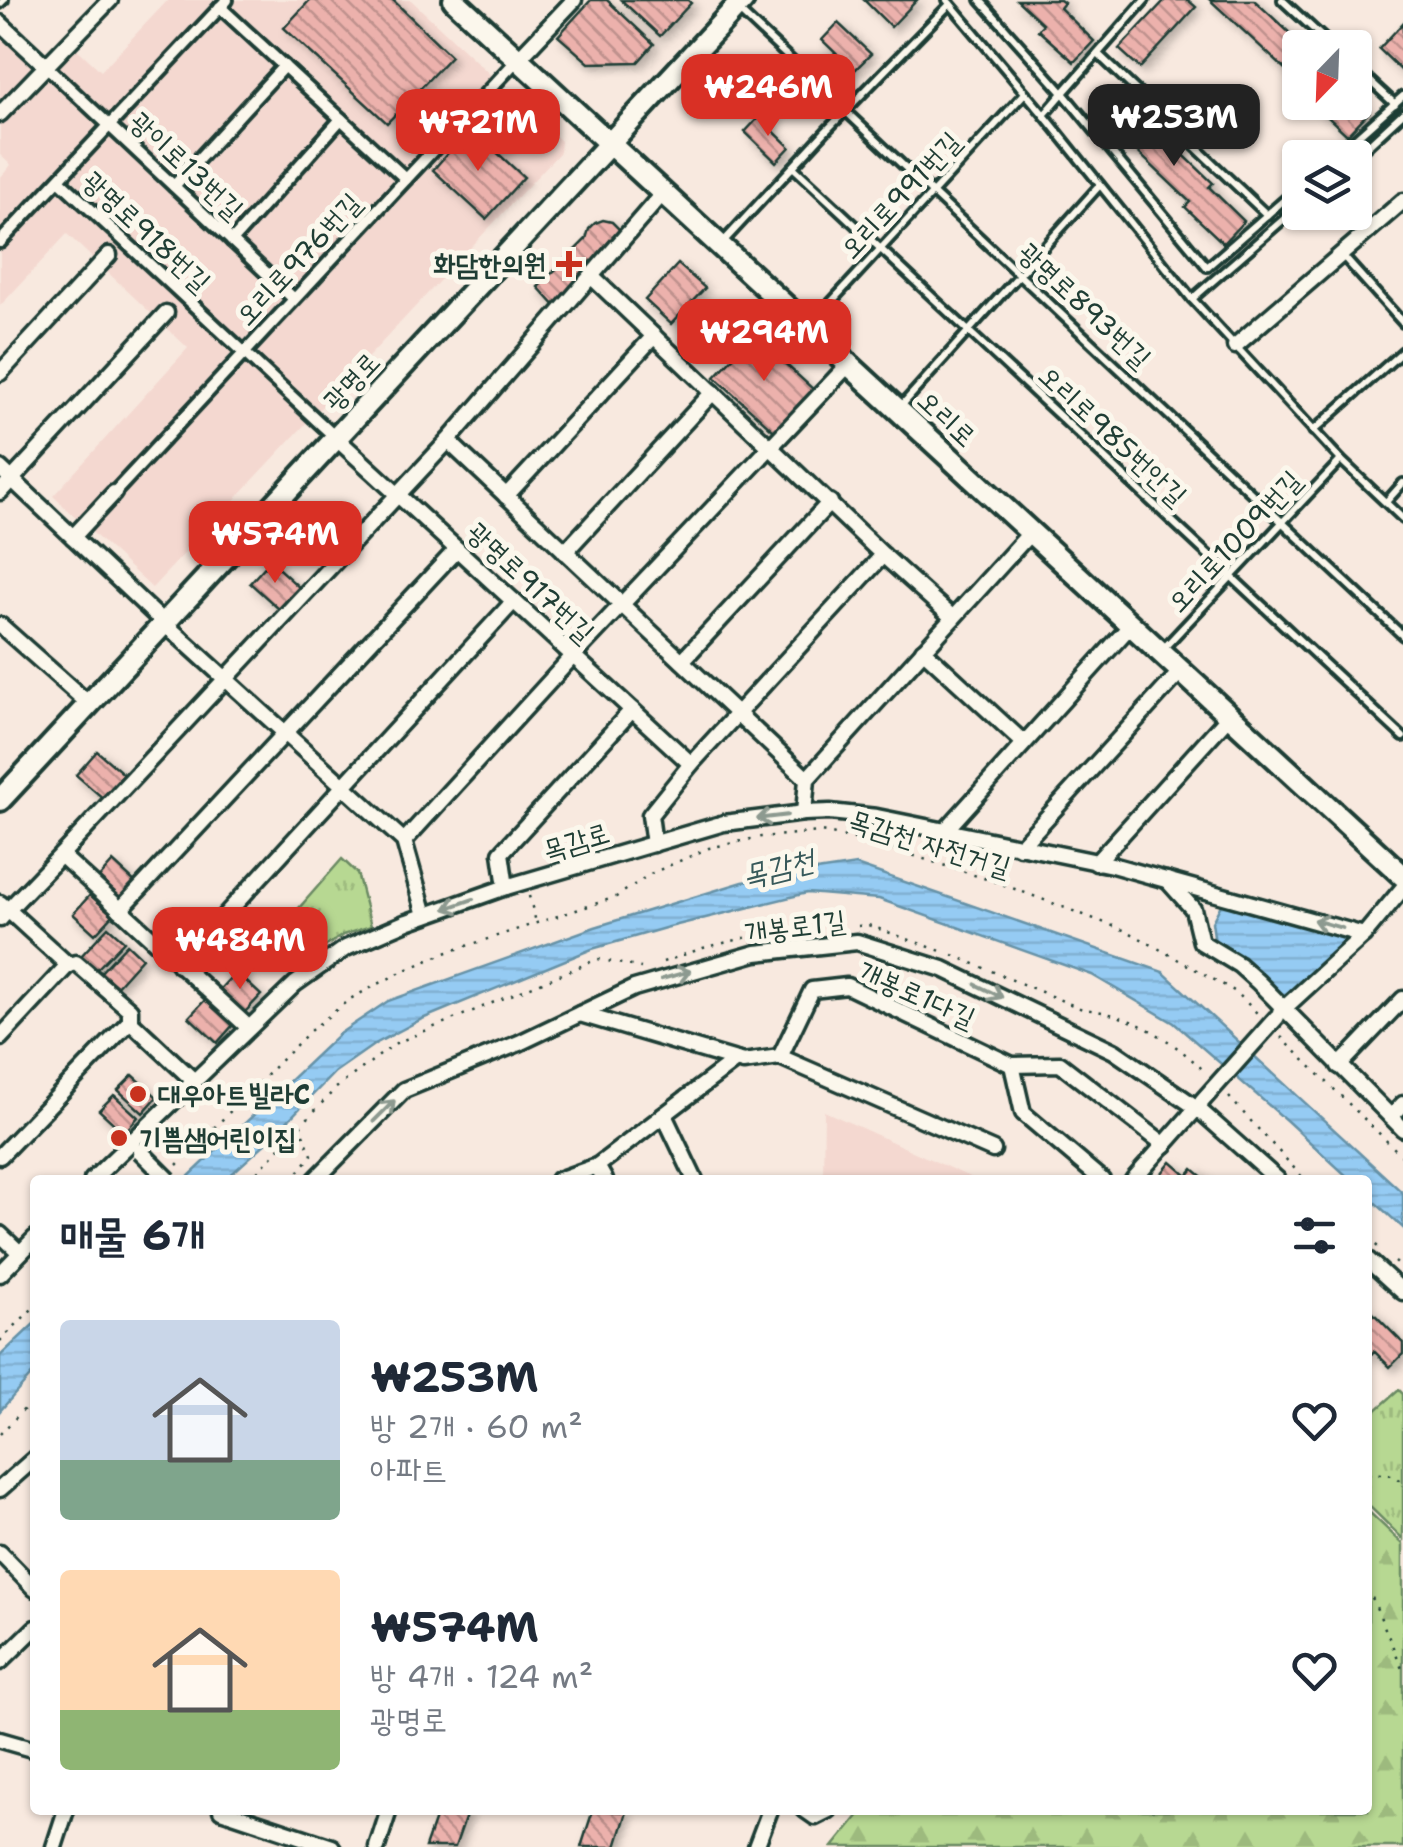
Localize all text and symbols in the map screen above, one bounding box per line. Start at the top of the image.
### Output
north arrow [1282,30,1372,120]
map controls [1282,30,1372,230]
pin: ₩246M [698,54,838,139]
text: ₩246M [703,65,833,108]
pin: ₩253M [1104,84,1244,169]
pin: ₩721M [408,89,548,174]
text: ₩253M [1110,95,1238,138]
text: ₩721M [418,100,538,143]
street label: 광이로13번길 [122,102,252,228]
street label: 오리로991번길 [831,123,969,267]
button: layers [1282,140,1372,230]
street label: 광명로918번길 [75,162,219,300]
street label: 오리로976번길 [227,184,369,334]
street label: 광명로893번길 [1010,234,1160,376]
place label: 화담한의원 [433,245,546,283]
marker: 화담한의원 [556,251,582,277]
pin: ₩294M [694,299,834,384]
text: ₩294M [699,310,829,353]
street label: 광명로 [314,343,388,419]
street label: 오리로985번안길 [1030,356,1196,514]
street label: 오리로 [909,381,985,455]
street label: 오리로1009번길 [1158,462,1310,620]
pin: ₩574M [205,501,345,586]
text: ₩574M [211,512,339,555]
street label: 광명로917번길 [459,513,603,651]
street label: 목감천 자전거길 [844,800,1016,886]
one-way arrow [756,808,788,826]
street label: 목감로 [538,813,614,869]
water label: 목감천 [738,838,821,896]
one-way arrow [444,896,476,914]
street label: 개봉로1길 [742,901,848,951]
pin: ₩484M [170,907,310,992]
one-way arrow [1313,914,1345,933]
text: ₩484M [175,918,305,961]
street label: 개봉로1다길 [852,951,982,1037]
one-way arrow [660,965,691,984]
one-way arrow [973,982,1003,1001]
place label: 대우아트빌라C [158,1075,310,1113]
marker: 대우아트빌라C [127,1083,149,1105]
one-way arrow [371,1099,395,1123]
place label: 기쁨샘어린이집 [139,1119,297,1157]
marker: 기쁨샘어린이집 [108,1127,130,1149]
text: 매물 6개 [60,1207,205,1263]
icon: filters [1287,1208,1342,1263]
text: ₩253M [370,1349,538,1405]
icon: home [140,1360,260,1480]
icon: heart [1287,1393,1342,1448]
text: 방 2개 · 60 m² [370,1405,583,1448]
text: 아파트 [370,1448,447,1491]
text: ₩574M [370,1599,539,1655]
icon: home [140,1610,260,1730]
icon: heart [1287,1643,1342,1698]
text: 방 4개 · 124 m² [370,1655,593,1698]
text: 광명로 [370,1698,447,1741]

